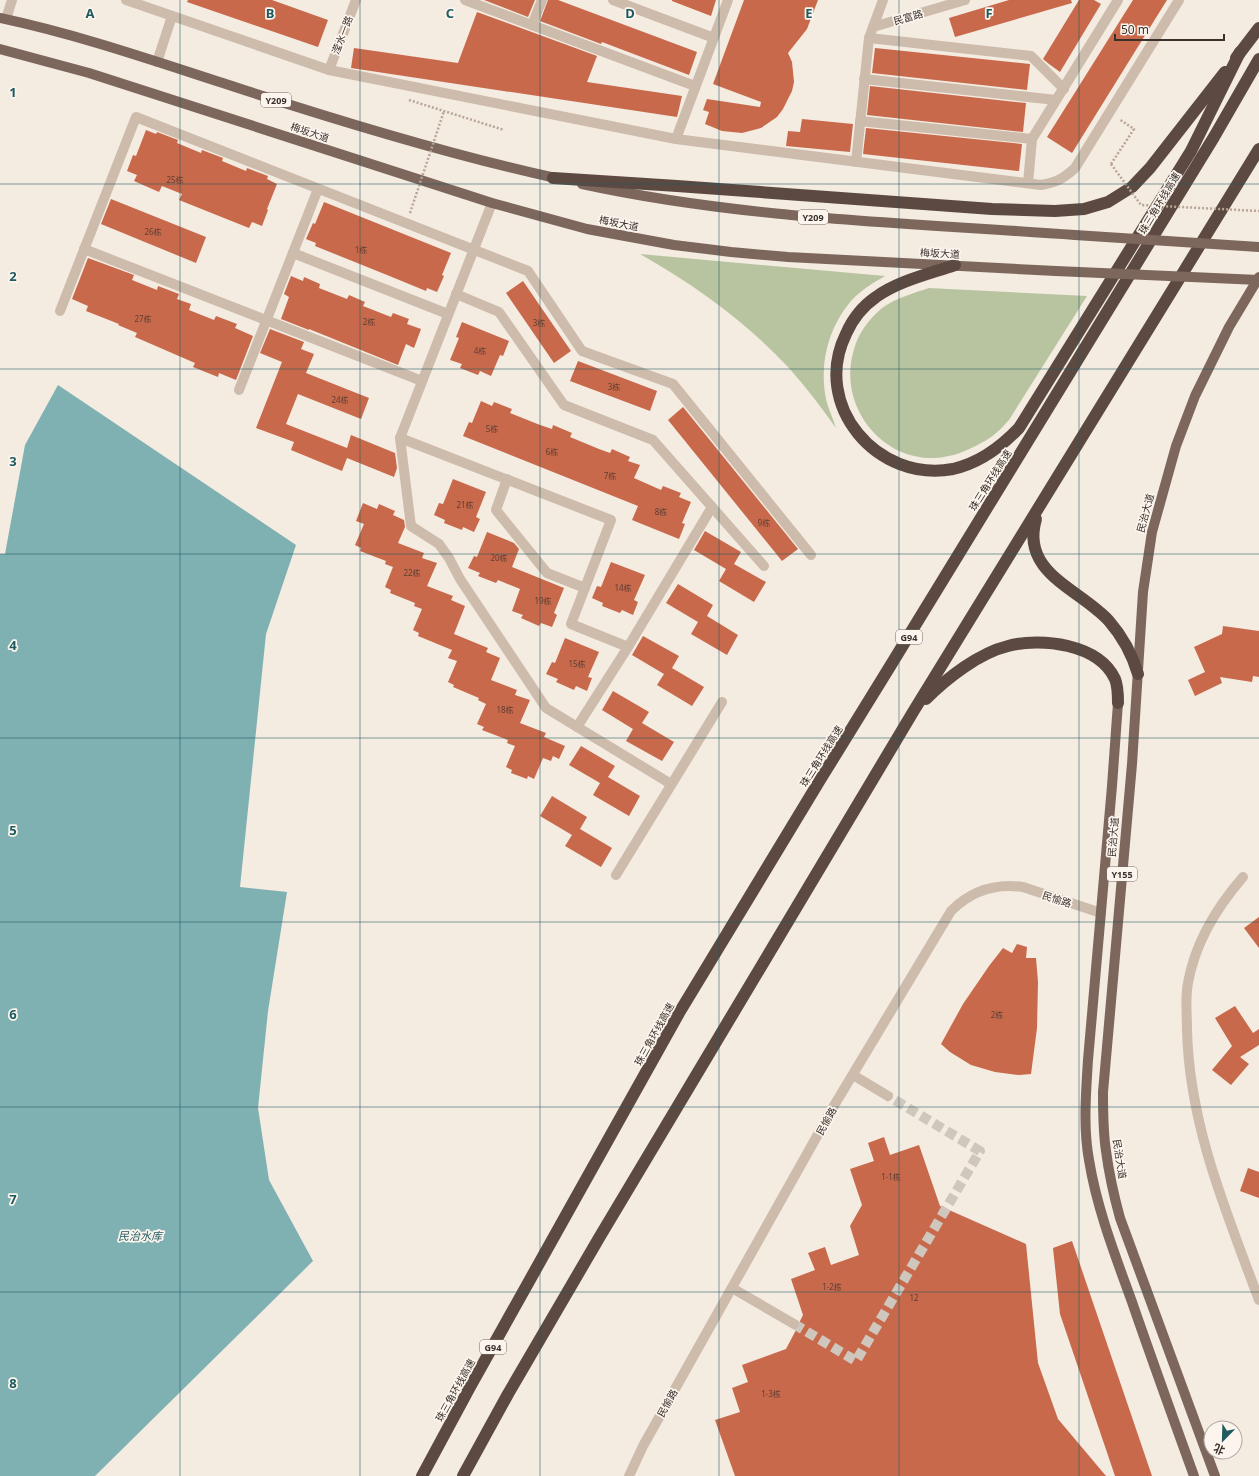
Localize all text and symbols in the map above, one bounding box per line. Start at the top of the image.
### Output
text: A [86,4,95,22]
text: B [266,4,274,22]
text: C [446,4,454,22]
text: D [625,4,635,22]
text: E [805,4,813,22]
text: F [985,4,993,22]
street label: 民富路 [892,6,924,28]
street label: 滢水一路 [328,14,356,56]
scale bar [1115,16,1224,42]
text: 50 m [1121,21,1149,38]
text: 1 [9,83,17,101]
road number: Y209 [261,93,291,107]
street label: 梅坂大道 [289,119,331,145]
street label: 珠三角环线高速 [1135,169,1183,237]
house number: 25栋 [166,174,184,185]
road number: Y209 [798,210,828,224]
street label: 梅坂大道 [598,212,640,234]
house number: 26栋 [144,226,162,237]
house number: 1栋 [355,244,367,255]
street label: 梅坂大道 [920,245,960,261]
text: 2 [9,267,17,285]
house number: 27栋 [134,313,152,324]
house number: 2栋 [363,316,375,327]
house number: 3栋 [533,317,545,328]
house number: 4栋 [474,345,486,356]
house number: 3栋 [608,381,620,392]
house number: 24栋 [331,394,349,405]
house number: 5栋 [486,423,498,434]
house number: 6栋 [546,446,558,457]
street label: 珠三角环线高速 [966,447,1014,513]
text: 3 [9,452,17,470]
house number: 7栋 [604,470,616,481]
street label: 民治大道 [1133,492,1157,534]
house number: 21栋 [456,499,474,510]
house number: 8栋 [655,506,667,517]
house number: 9栋 [758,517,770,528]
house number: 20栋 [490,552,508,563]
house number: 22栋 [403,567,421,578]
house number: 14栋 [614,582,632,593]
house number: 19栋 [534,595,552,606]
road number: G94 [896,630,922,644]
text: 4 [9,636,17,654]
house number: 15栋 [568,658,586,669]
house number: 18栋 [496,704,514,715]
street label: 珠三角环线高速 [797,723,845,789]
street label: 民治大道 [1104,816,1122,858]
text: 5 [9,821,17,839]
road number: Y155 [1107,867,1137,881]
street label: 民愉路 [1041,888,1073,910]
street label: 珠三角环线高速 [631,1000,677,1068]
text: 6 [9,1005,17,1023]
house number: 2栋 [991,1009,1003,1020]
street label: 民愉路 [813,1104,839,1138]
street label: 民治大道 [1110,1138,1130,1180]
house number: 1-1栋 [881,1171,901,1182]
text: 7 [9,1190,17,1208]
water label: 民治水库 [118,1228,164,1243]
house number: 1-2栋 [822,1281,842,1292]
house number: 12 [909,1292,919,1303]
road number: G94 [480,1340,506,1354]
street label: 珠三角环线高速 [432,1356,478,1424]
text: 8 [9,1374,17,1392]
street label: 民愉路 [654,1386,680,1420]
house number: 1-3栋 [761,1388,781,1399]
north arrow [1203,1420,1243,1460]
text: 北 [1211,1441,1227,1459]

